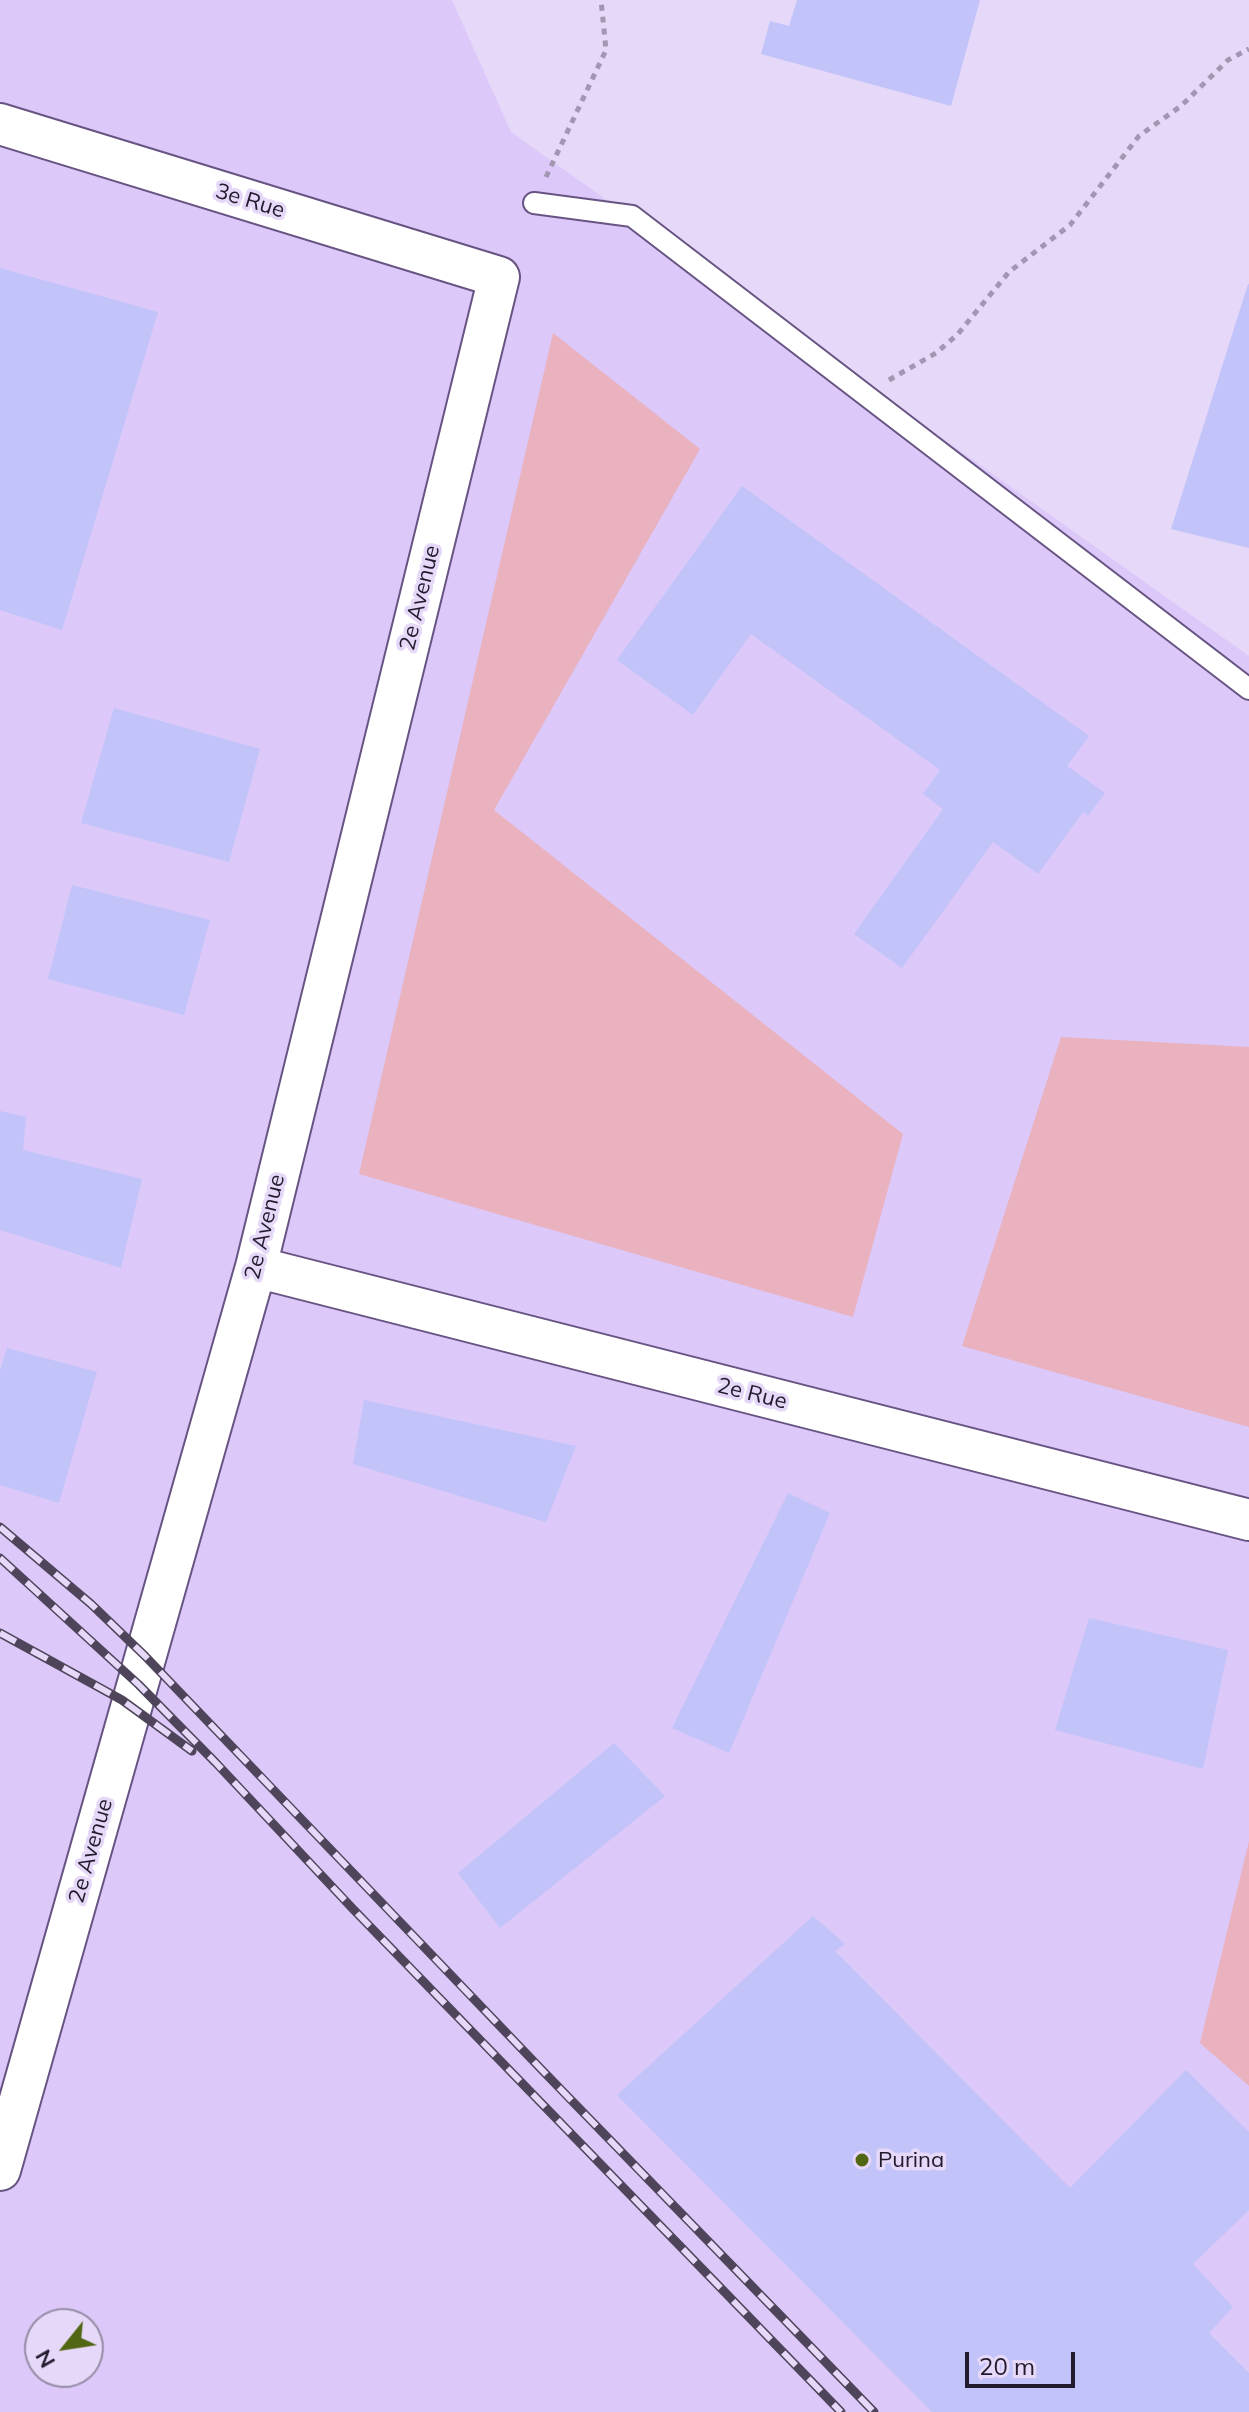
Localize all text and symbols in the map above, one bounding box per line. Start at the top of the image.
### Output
street label: 3e Rue [212,178,288,224]
street label: 2e Avenue [394,543,446,653]
street label: 2e Avenue [239,1172,291,1282]
street label: 2e Rue [714,1373,790,1415]
street label: 2e Avenue [63,1796,119,1906]
place label: Purina [878,2147,944,2173]
marker: Purina [853,2151,871,2169]
north arrow [24,2308,104,2388]
scale bar [969,2336,1079,2386]
text: N [29,2345,61,2373]
text: 20 m [979,2351,1035,2381]

